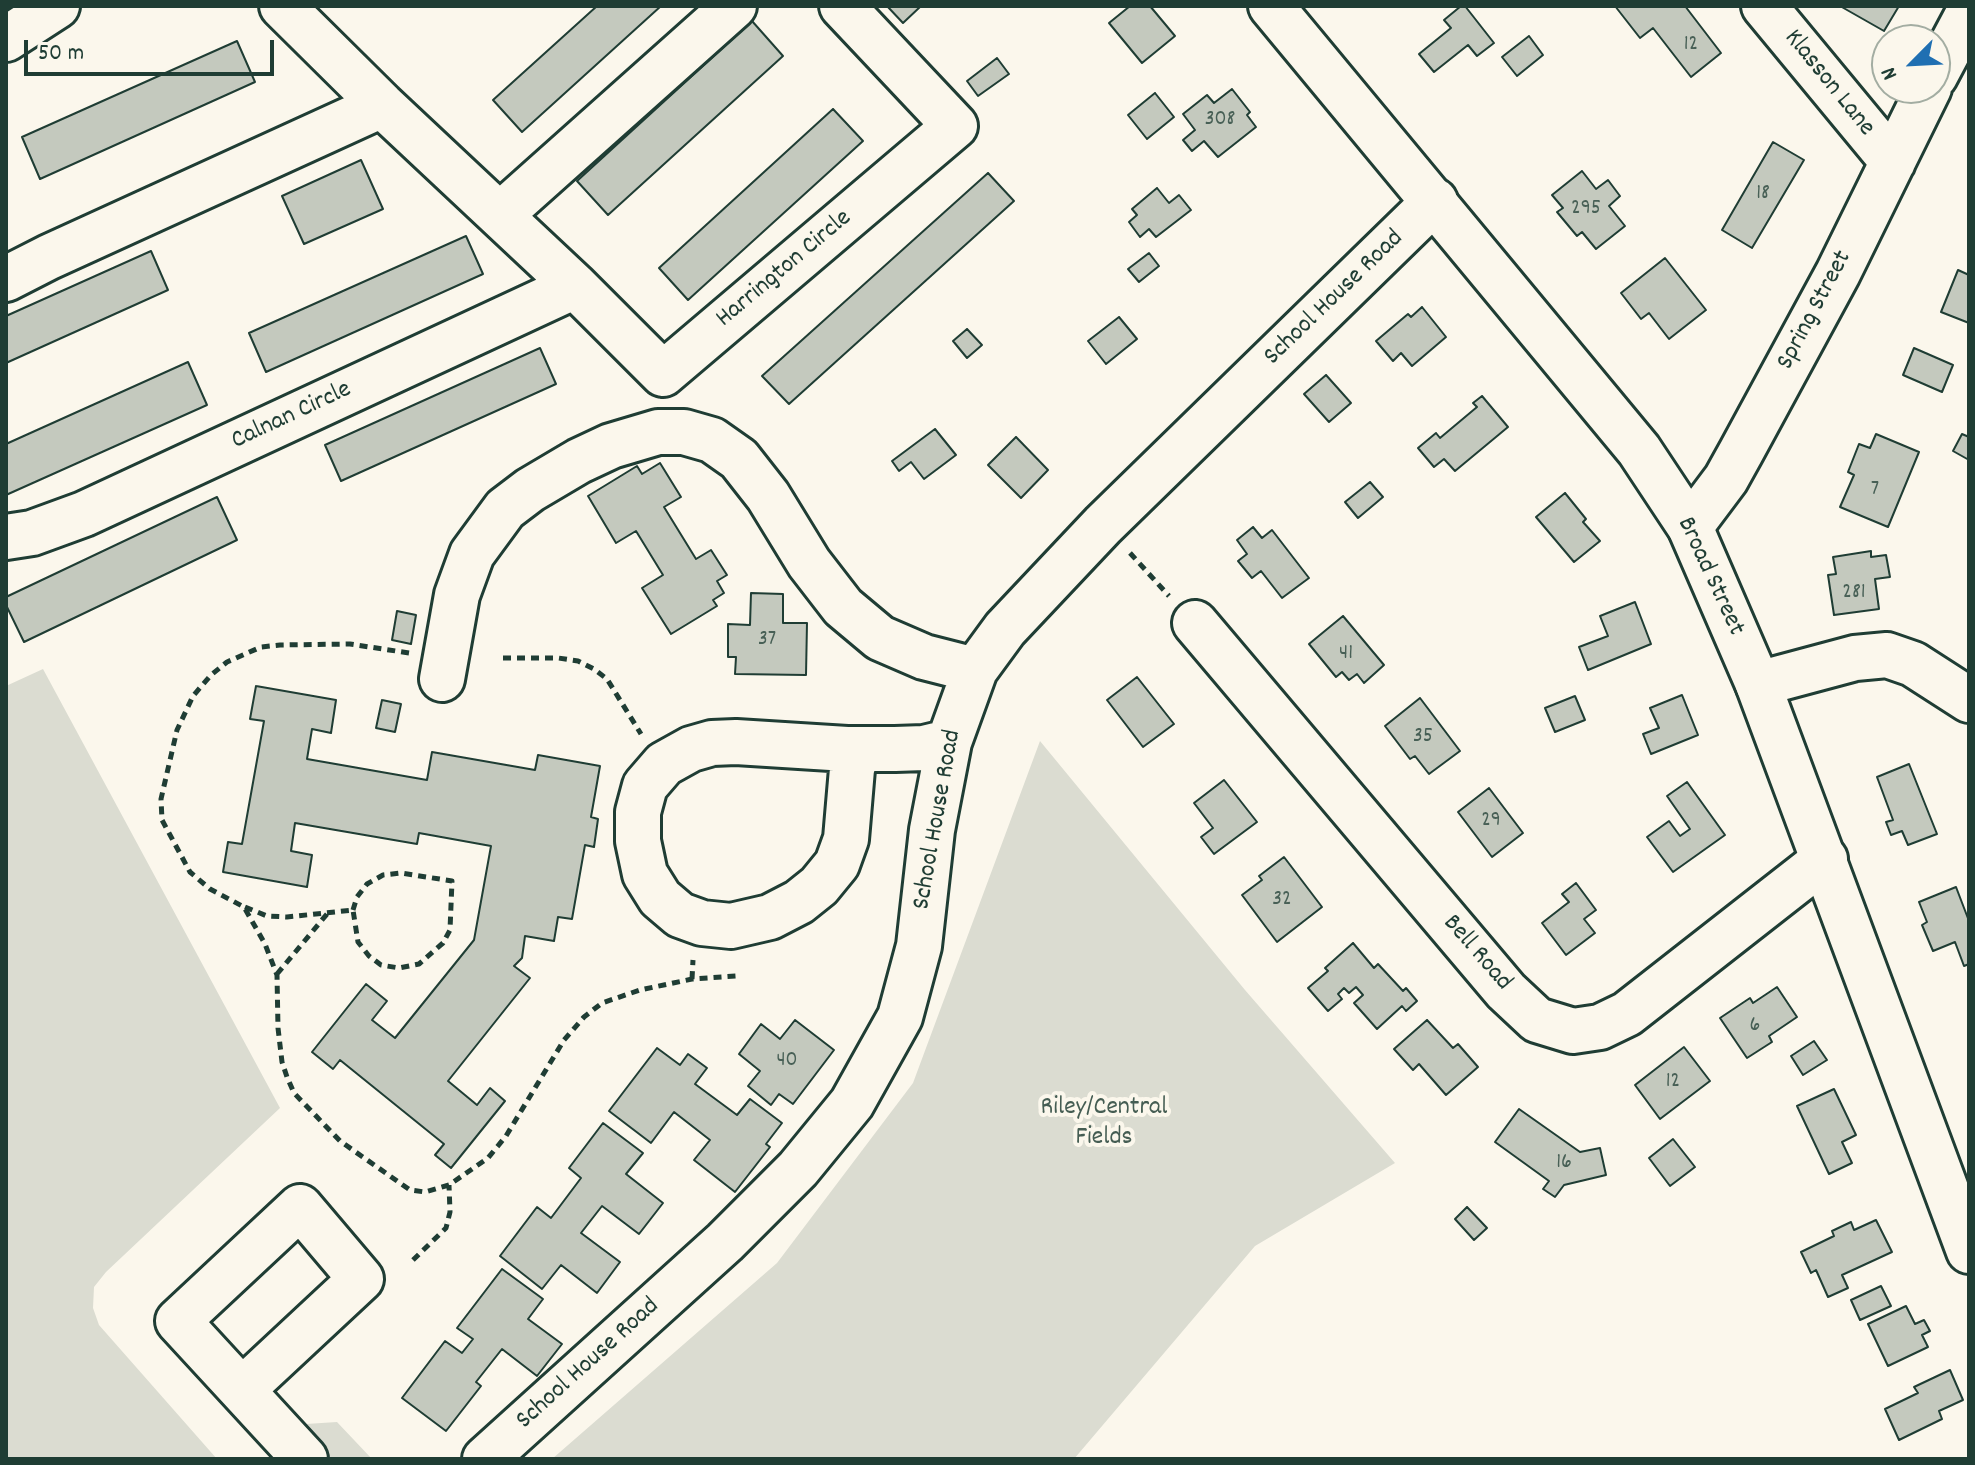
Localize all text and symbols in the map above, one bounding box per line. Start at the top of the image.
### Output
scale bar [28,24,278,74]
street label: Klasson Lane [1776,24,1880,144]
north arrow [1871,24,1951,104]
house number: 12 [1684,33,1698,59]
text: 50 m [38,37,84,71]
text: N [1874,62,1907,84]
house number: 308 [1205,108,1235,134]
house number: 18 [1756,182,1770,208]
house number: 295 [1571,197,1601,223]
street label: Harrington Circle [711,204,859,336]
street label: School House Road [1259,225,1411,373]
street label: Spring Street [1772,246,1860,376]
street label: Calnan Circle [227,376,357,458]
house number: 7 [1871,478,1879,504]
street label: Broad Street [1668,513,1750,641]
house number: 281 [1842,581,1866,607]
house number: 37 [758,628,776,654]
house number: 41 [1339,642,1353,668]
house number: 35 [1413,725,1433,751]
street label: School House Road [908,728,970,912]
house number: 29 [1481,809,1501,835]
house number: 32 [1272,888,1292,914]
street label: Bell Road [1434,910,1518,998]
house number: 6 [1750,1014,1760,1040]
house number: 40 [776,1049,798,1075]
house number: 12 [1666,1070,1680,1096]
park label: Riley/Central Fields [1041,1093,1167,1154]
house number: 16 [1556,1151,1572,1177]
street label: School House Road [511,1292,667,1438]

